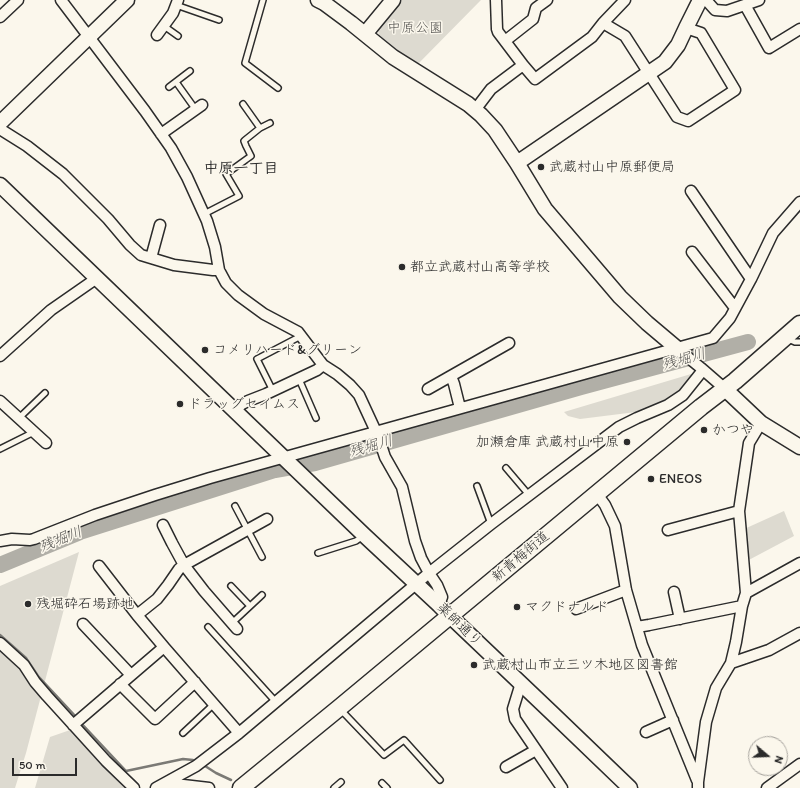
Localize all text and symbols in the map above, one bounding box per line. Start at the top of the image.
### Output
park label: 中原公園 [387,20,443,36]
place label: 武蔵村山中原郵便局 [549,159,675,175]
district label: 中原一丁目 [204,160,278,178]
marker: 武蔵村山中原郵便局 [536,162,546,172]
place label: 都立武蔵村山高等学校 [410,259,550,275]
marker: 都立武蔵村山高等学校 [397,262,407,272]
place label: コメリハード&グリーン [213,342,362,358]
marker: コメリハード&グリーン [200,345,210,355]
water label: 残堀川 [660,345,708,375]
place label: ドラッグセイムス [188,396,300,412]
marker: ドラッグセイムス [175,399,185,409]
place label: かつや [712,422,754,438]
marker: かつや [699,425,709,435]
water label: 残堀川 [347,432,395,462]
place label: 加瀬倉庫 武蔵村山中原 [476,434,619,450]
marker: 加瀬倉庫 武蔵村山中原 [622,437,632,447]
place label: ENEOS [659,471,702,487]
marker: ENEOS [646,474,656,484]
water label: 残堀川 [37,523,85,557]
street label: 新青梅街道 [489,528,553,586]
place label: 残堀砕石場跡地 [36,596,134,612]
marker: 残堀砕石場跡地 [23,599,33,609]
place label: マクドナルド [525,599,609,615]
street label: 薬師通り [433,600,485,650]
marker: マクドナルド [512,602,522,612]
place label: 武蔵村山市立三ツ木地区図書館 [482,657,678,673]
marker: 武蔵村山市立三ツ木地区図書館 [469,660,479,670]
north arrow [748,736,788,776]
scale bar [14,750,79,776]
text: N [772,754,786,765]
text: 50 m [19,758,45,772]

